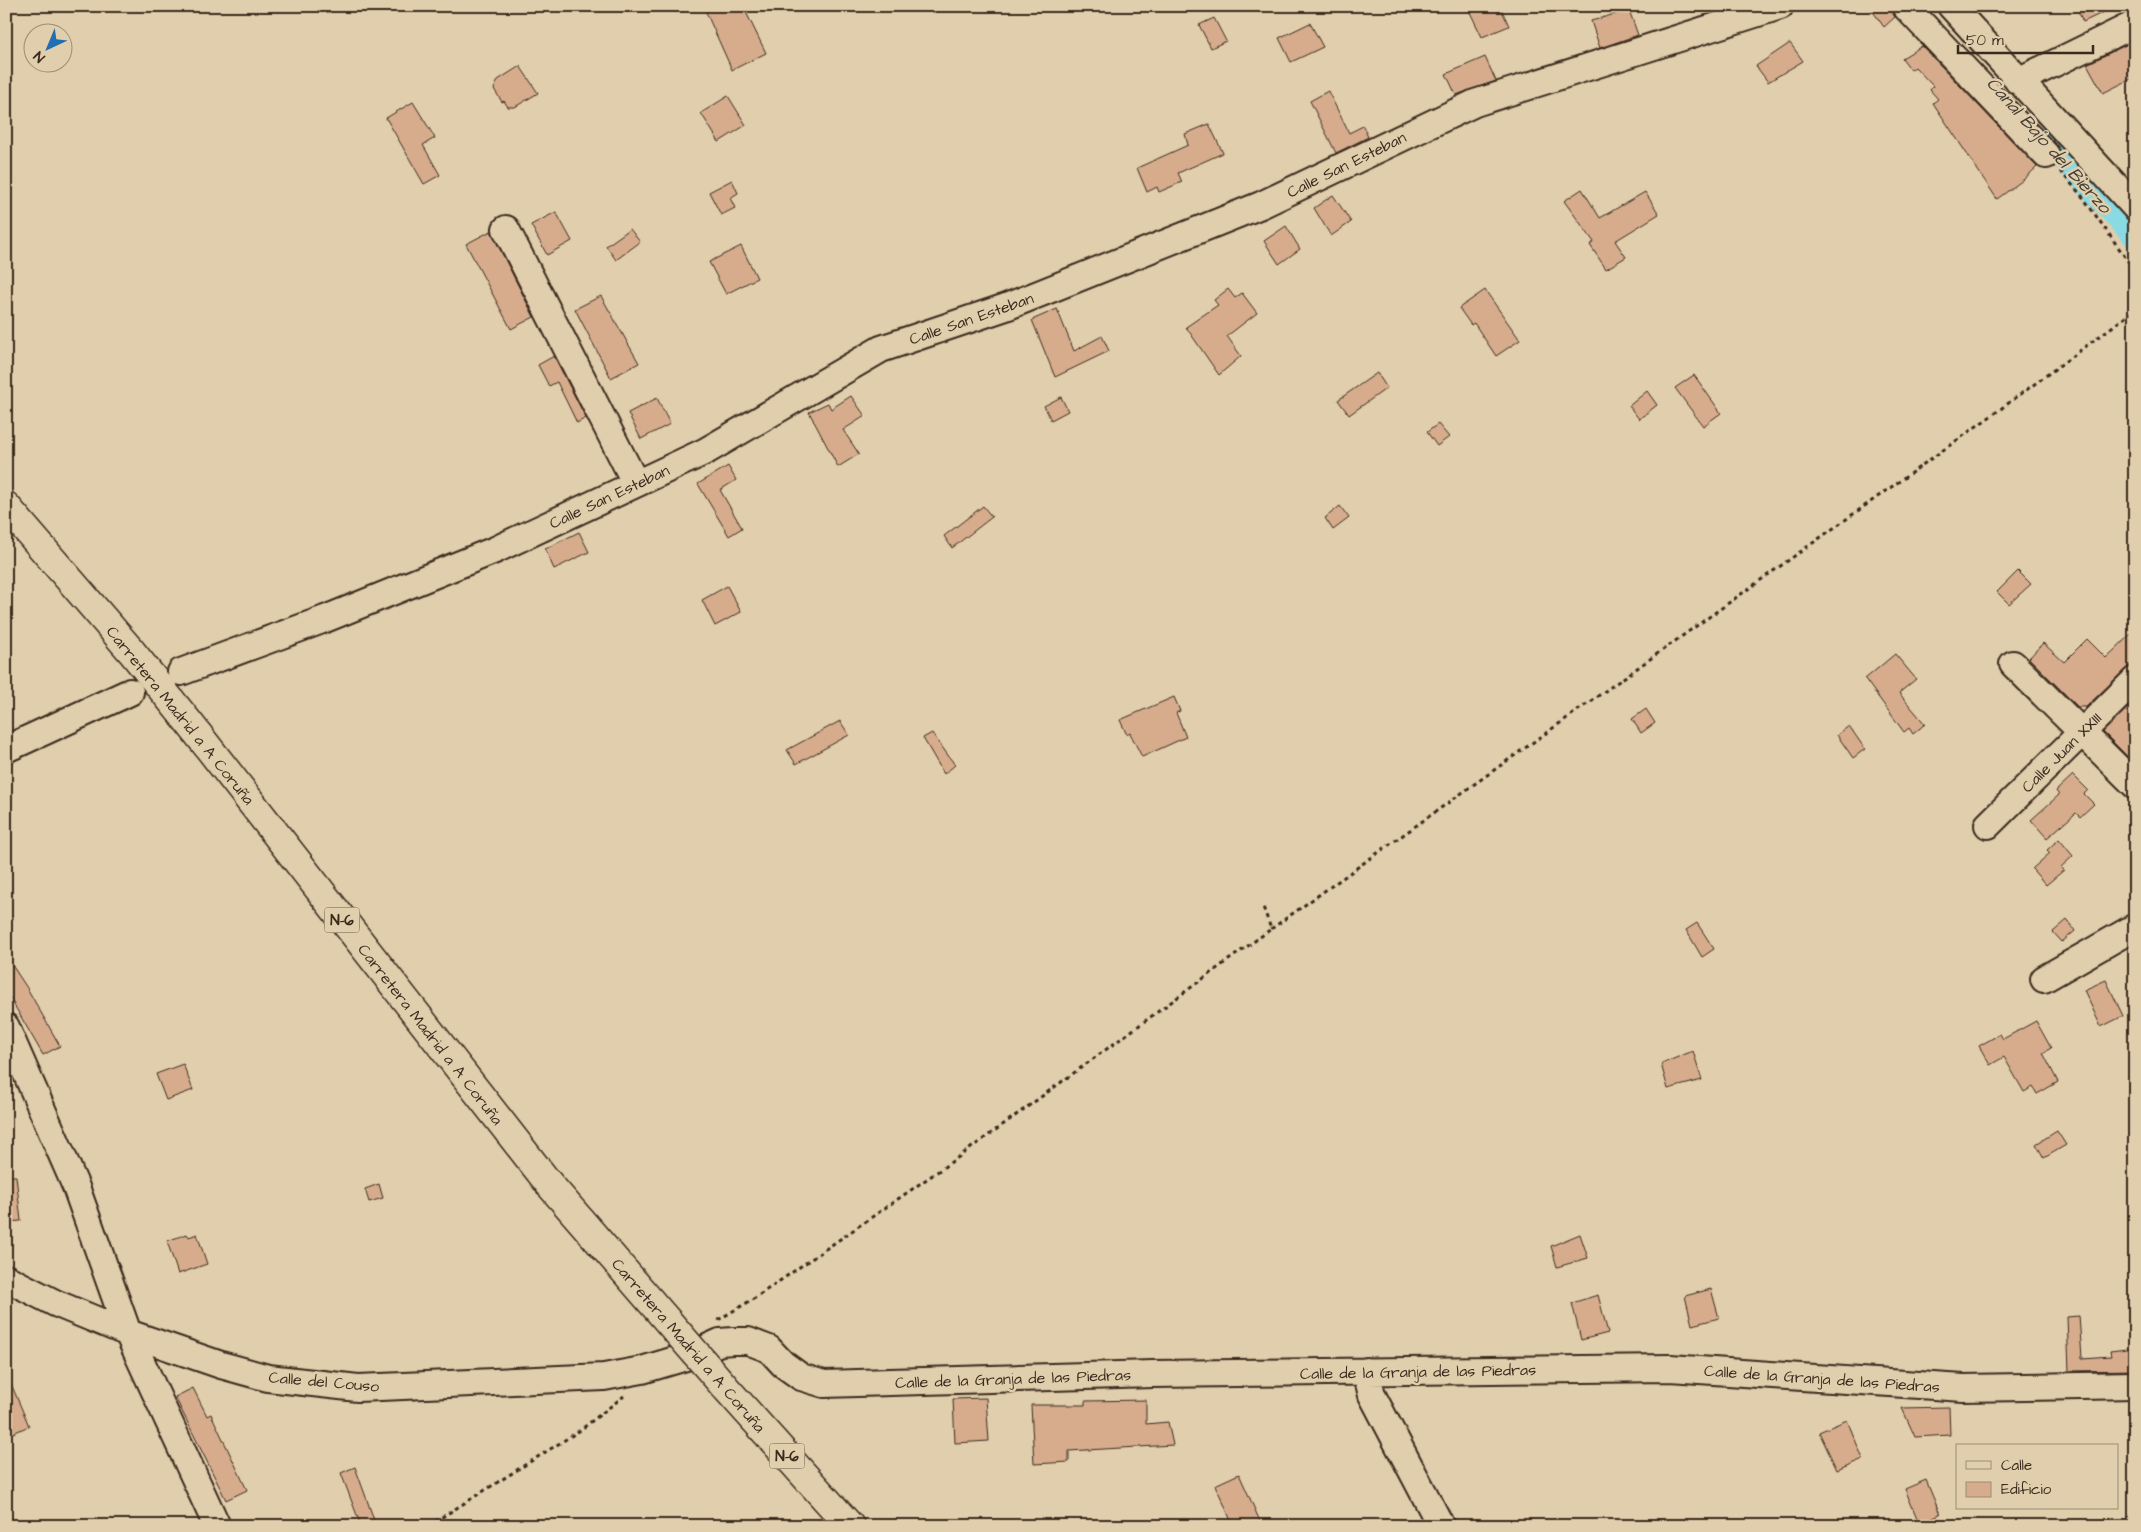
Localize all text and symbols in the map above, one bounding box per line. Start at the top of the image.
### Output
north arrow [22,22,72,72]
scale bar [1958,22,2094,54]
text: 50 m [1966,30,2004,51]
text: N [29,46,50,67]
water label: Canal Bajo del Bierzo [1981,72,2118,220]
street label: Calle San Esteban [1283,126,1410,203]
street label: Calle San Esteban [906,287,1036,351]
street label: Calle San Esteban [546,459,673,534]
street label: Carretera Madrid a A Coruña [101,622,259,810]
street label: Calle Juan XXIII [2017,708,2107,798]
road number: N-6 [324,908,360,932]
street label: Carretera Madrid a A Coruña [352,939,508,1130]
street label: Carretera Madrid a A Coruña [606,1254,770,1438]
street label: Calle de la Granja de las Piedras [1300,1359,1536,1385]
street label: Calle de la Granja de las Piedras [1703,1360,1940,1398]
street label: Calle de la Granja de las Piedras [895,1364,1131,1394]
street label: Calle del Couso [268,1366,380,1398]
road number: N-6 [770,1444,804,1468]
legend [1956,1444,2118,1510]
text: Calle [2001,1455,2032,1476]
text: Edificio [2001,1479,2052,1500]

